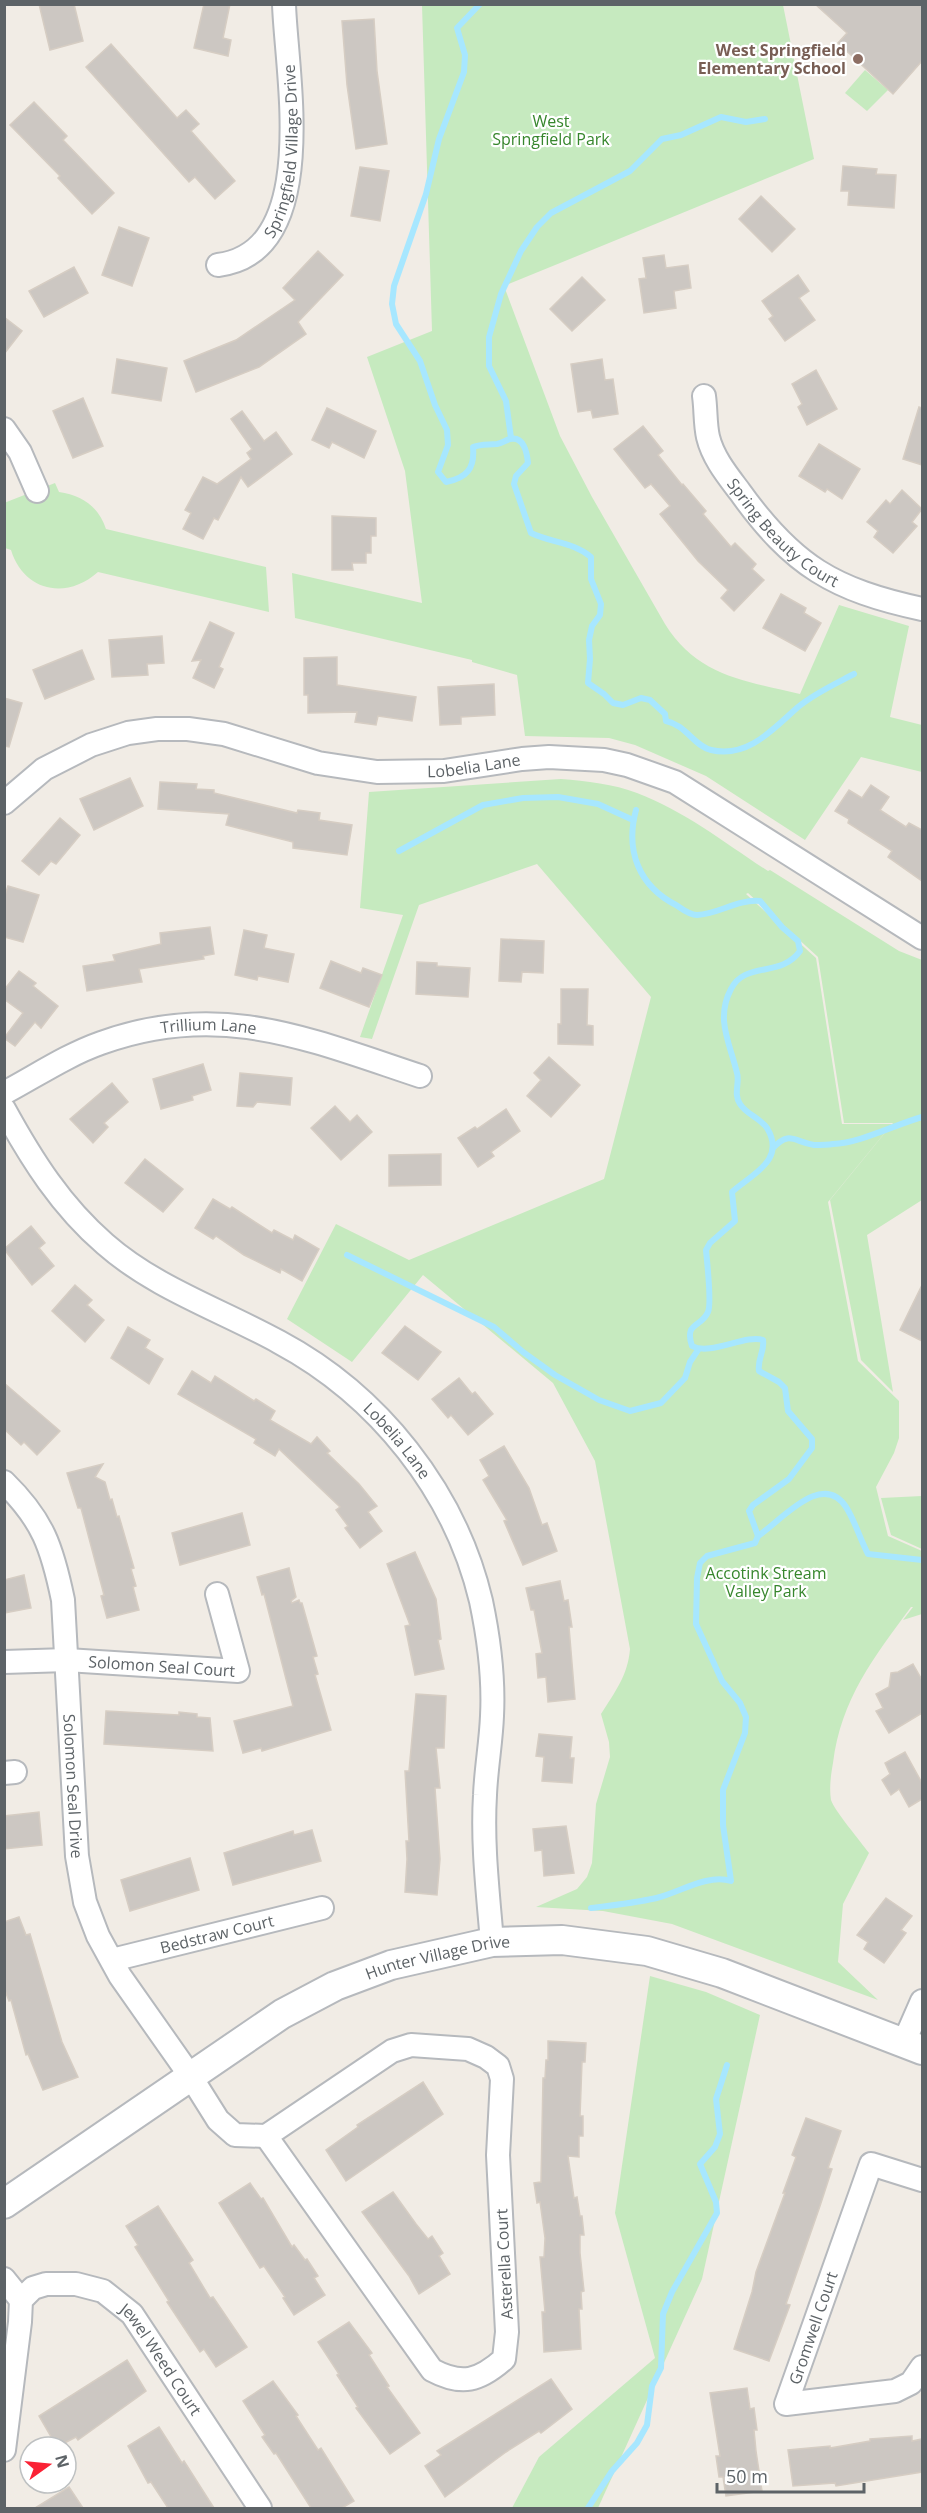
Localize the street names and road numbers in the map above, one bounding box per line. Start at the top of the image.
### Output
street label: Springfield Village Drive [258,64,303,242]
street label: Spring Beauty Court [722,473,843,592]
street label: Lobelia Lane [427,748,522,782]
street label: Trillium Lane [159,1013,258,1039]
street label: Lobelia Lane [359,1397,436,1483]
street label: Solomon Seal Court [88,1650,236,1682]
street label: Solomon Seal Drive [58,1713,88,1859]
street label: Bedstraw Court [158,1909,276,1959]
street label: Hunter Village Drive [362,1930,510,1985]
street label: Asterella Court [490,2208,518,2320]
street label: Gromwell Court [783,2268,843,2387]
street label: Jewel Weed Court [114,2297,207,2420]

